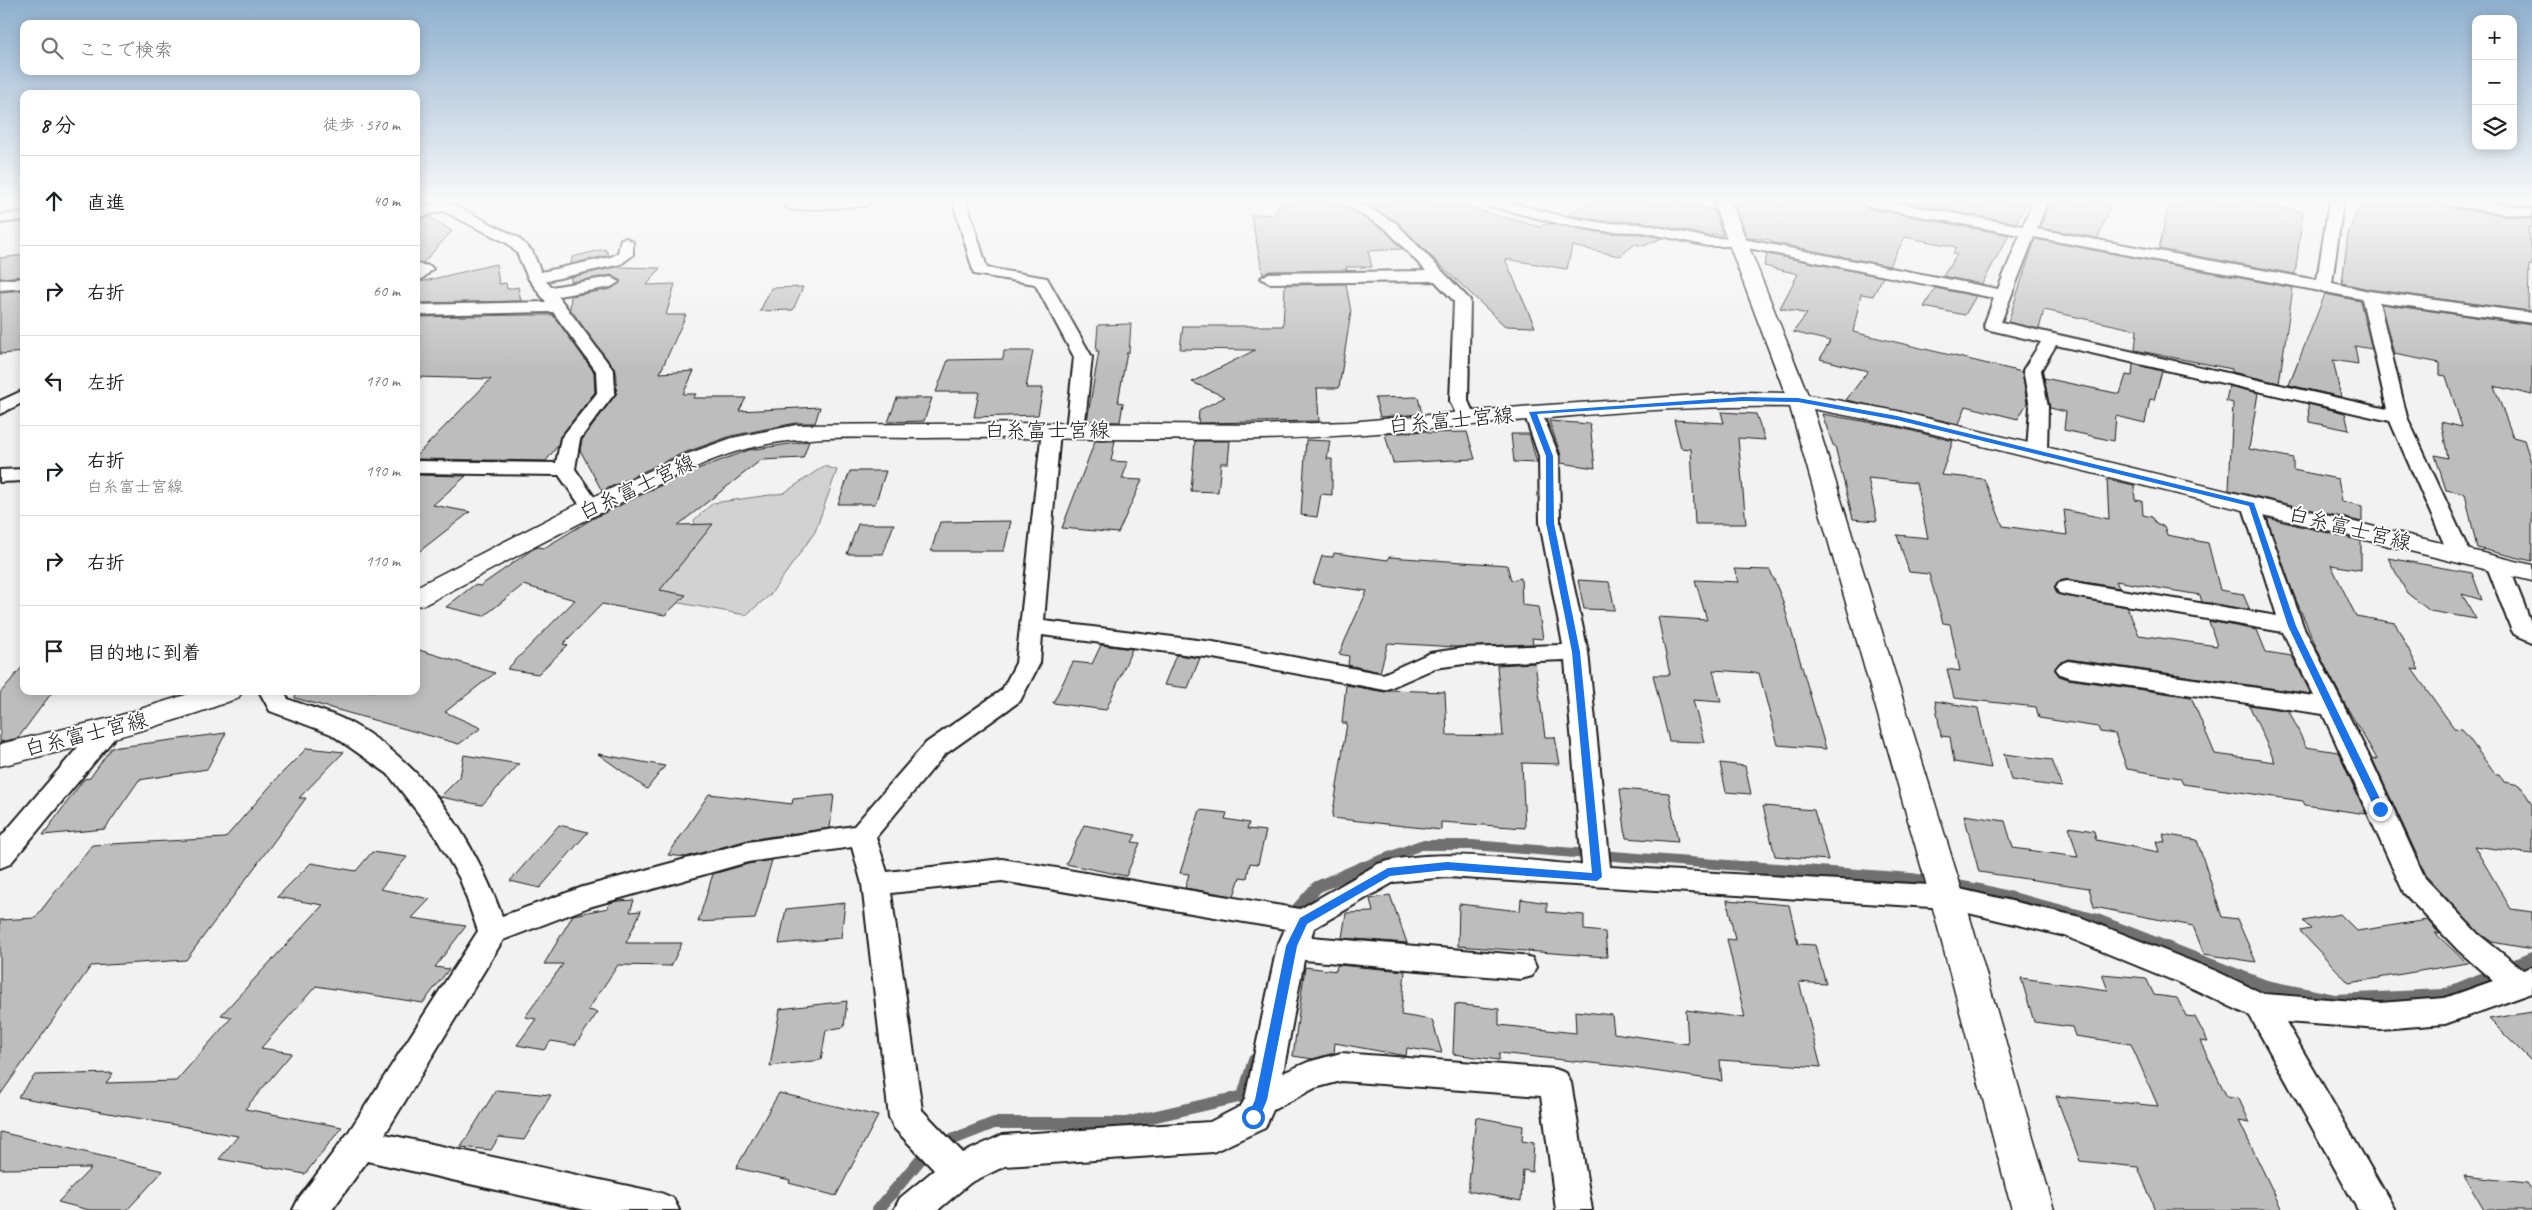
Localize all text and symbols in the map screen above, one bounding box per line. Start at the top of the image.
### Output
map controls [2472,15,2517,150]
button: + [2472,15,2517,60]
search box [20,20,420,75]
icon: search [38,34,66,62]
text: ここで検索 [78,38,173,62]
button: − [2472,60,2517,105]
button: layers [2472,105,2517,150]
text: 8 分 [40,112,76,138]
text: 徒歩 · 570 m [323,115,400,135]
icon: ahead [40,187,68,215]
text: 直進 [87,191,125,215]
text: 40 m [373,191,400,211]
icon: right [40,277,68,305]
text: 右折 [87,281,125,305]
text: 60 m [373,281,400,301]
icon: left [40,367,68,395]
text: 左折 [87,371,125,395]
text: 170 m [366,371,400,391]
street label: 白糸富士宮線 [1387,402,1515,438]
street label: 白糸富士宮線 [984,417,1110,443]
text: 右折 [87,449,125,473]
street label: 白糸富士宮線 [574,449,700,525]
icon: right [40,457,68,485]
text: 190 m [366,461,400,481]
text: 白糸富士宮線 [87,477,183,497]
street label: 白糸富士宮線 [2286,500,2414,556]
icon: right [40,547,68,575]
text: 右折 [87,551,125,575]
text: 110 m [366,551,400,571]
icon: arrive [40,637,68,665]
text: 目的地に到着 [87,641,201,665]
street label: 白糸富士宮線 [22,706,150,762]
route end [2369,798,2392,821]
route start [1242,1106,1265,1129]

